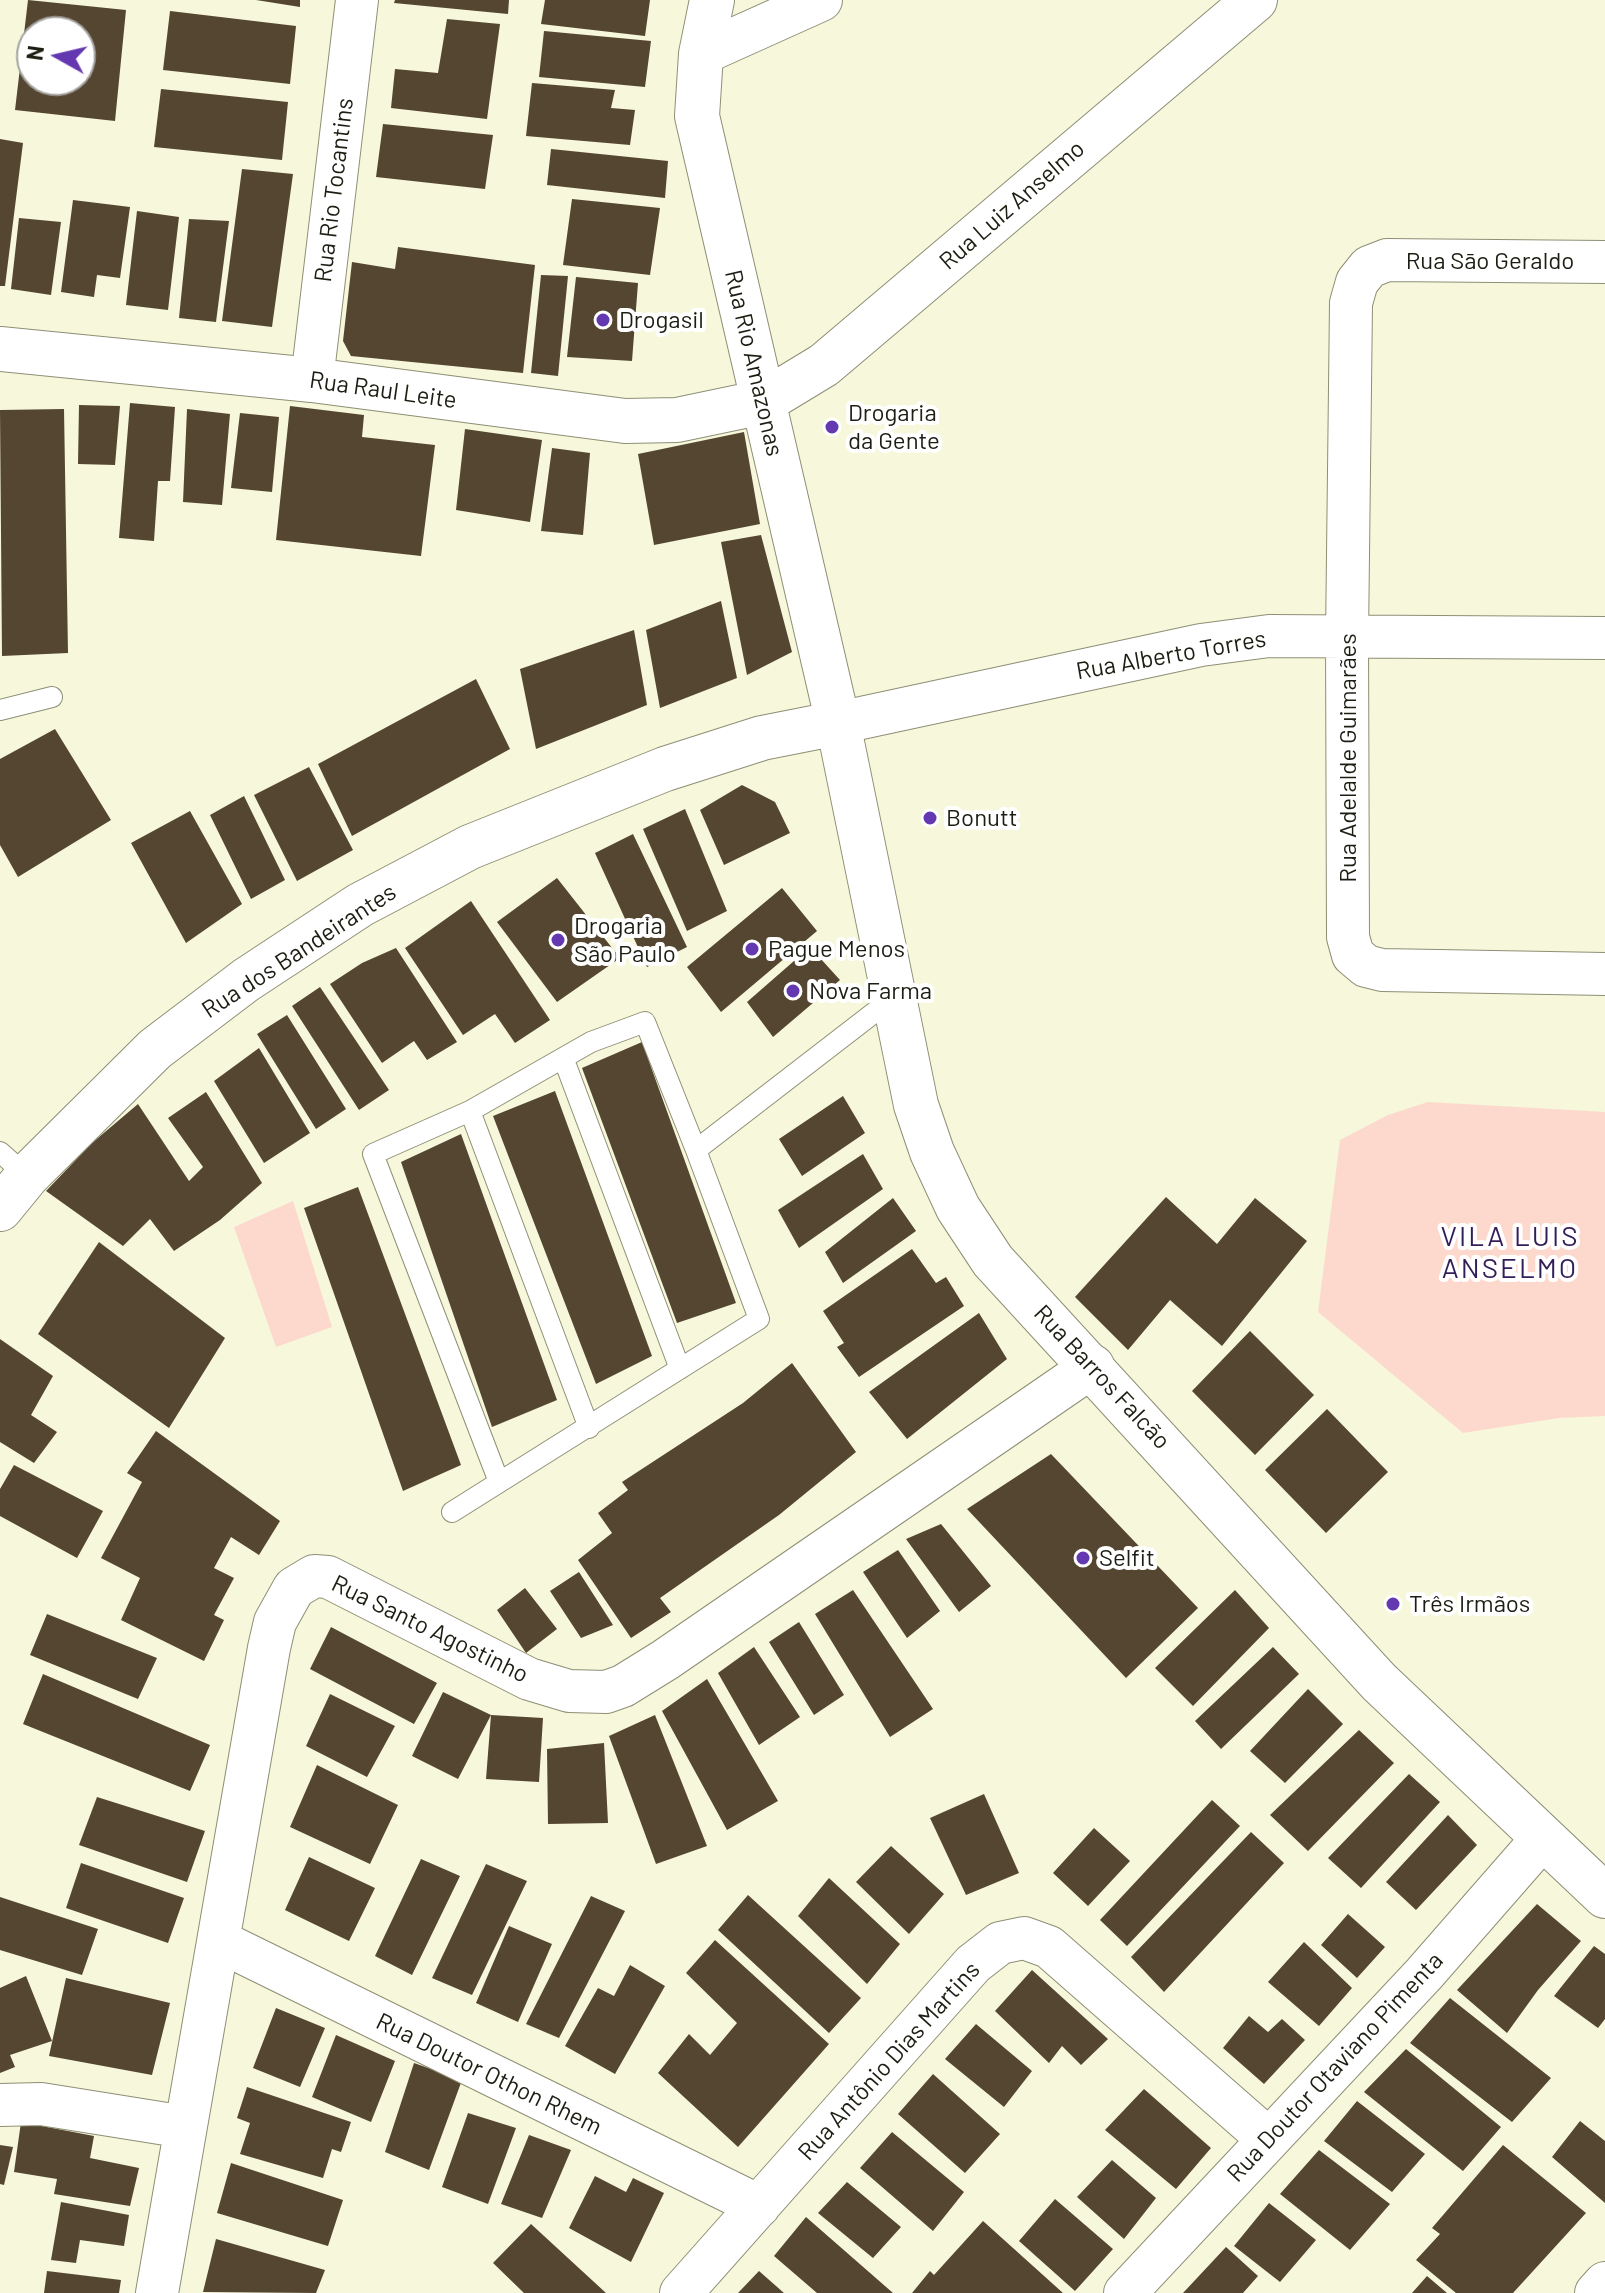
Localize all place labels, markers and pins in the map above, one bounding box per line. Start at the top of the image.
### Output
place label: Drogasil [619,306,704,334]
marker: Drogasil [594,311,612,329]
place label: Drogaria da Gente [848,399,940,455]
marker: Drogaria da Gente [823,418,841,436]
place label: Bonutt [946,804,1017,832]
marker: Bonutt [921,809,939,827]
place label: Drogaria São Paulo [574,912,676,968]
marker: Drogaria São Paulo [549,931,567,949]
place label: Pague Menos [768,935,905,963]
marker: Pague Menos [743,940,761,958]
place label: Nova Farma [809,977,932,1005]
marker: Nova Farma [784,982,802,1000]
place label: Selfit [1099,1544,1155,1572]
marker: Selfit [1074,1549,1092,1567]
place label: Três Irmãos [1409,1590,1530,1618]
marker: Três Irmãos [1384,1595,1402,1613]

